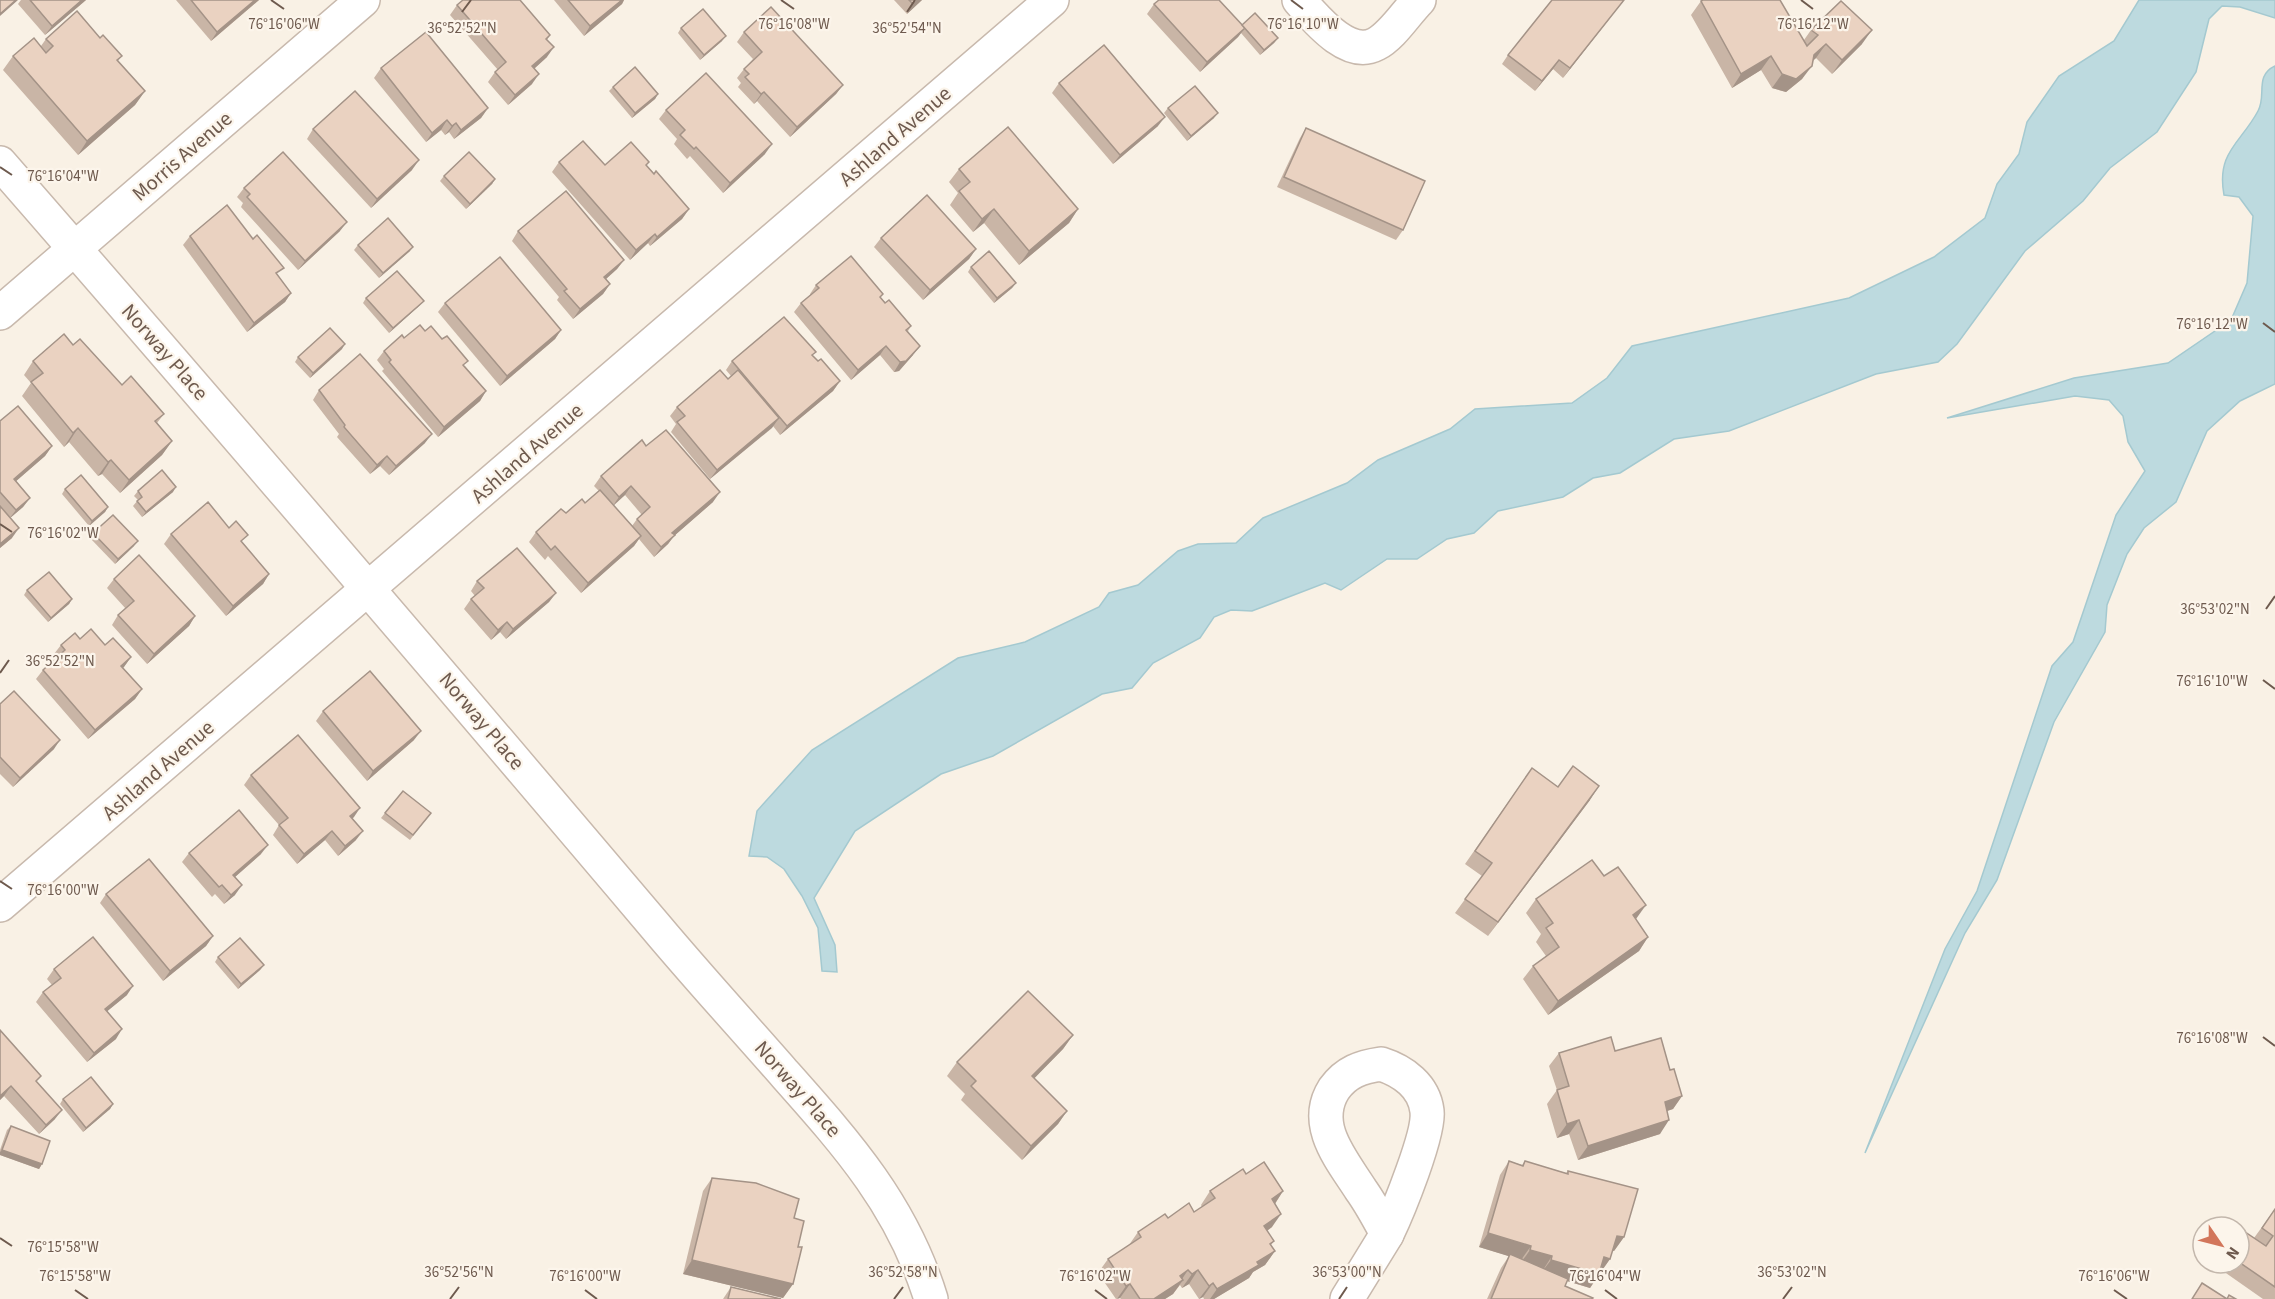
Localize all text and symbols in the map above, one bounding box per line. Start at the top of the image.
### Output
text: 76°16'06"W [248,14,320,35]
text: 76°16'08"W [758,14,830,35]
text: 76°16'10"W [1267,14,1339,35]
text: 76°16'12"W [1777,14,1849,35]
text: 36°52'52"N [427,18,497,39]
text: 36°52'54"N [872,18,942,39]
street label: Ashland Avenue [832,79,958,193]
street label: Morris Avenue [125,104,239,208]
text: 76°16'04"W [27,166,99,187]
street label: Norway Place [114,297,216,407]
text: 76°16'12"W [2176,314,2248,335]
street label: Ashland Avenue [464,396,590,510]
text: 76°16'02"W [27,523,99,544]
text: 36°53'02"N [2180,599,2250,620]
text: 36°52'52"N [25,651,95,672]
street label: Norway Place [432,666,532,776]
text: 76°16'10"W [2176,671,2248,692]
street label: Ashland Avenue [95,713,221,827]
text: 76°16'00"W [27,880,99,901]
text: 76°16'08"W [2176,1028,2248,1049]
street label: Norway Place [747,1034,849,1144]
north arrow [2191,1215,2251,1275]
text: 76°15'58"W [27,1237,99,1258]
text: N [2220,1242,2245,1264]
text: 36°52'56"N [424,1262,494,1283]
text: 36°52'58"N [868,1262,938,1283]
text: 36°53'00"N [1312,1262,1382,1283]
text: 36°53'02"N [1757,1262,1827,1283]
text: 76°15'58"W [39,1266,111,1287]
text: 76°16'00"W [549,1266,621,1287]
text: 76°16'02"W [1059,1266,1131,1287]
text: 76°16'04"W [1569,1266,1641,1287]
text: 76°16'06"W [2078,1266,2150,1287]

